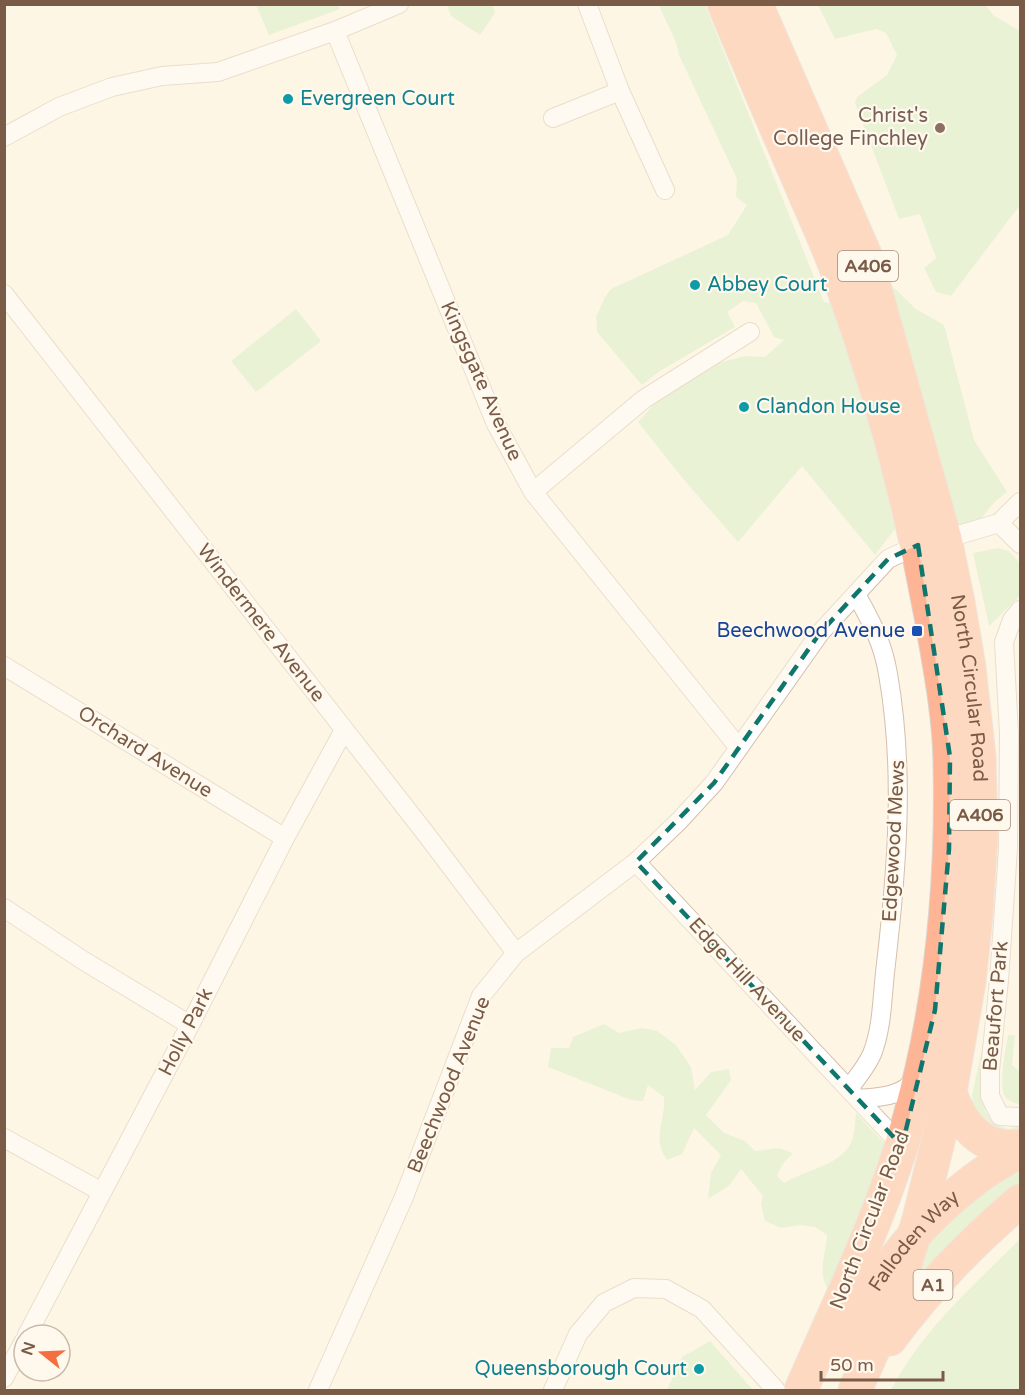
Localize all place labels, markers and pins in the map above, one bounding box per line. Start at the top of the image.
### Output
place label: Evergreen Court [300,87,455,111]
marker: Evergreen Court [281,92,295,106]
place label: Christ's College Finchley [773,104,928,151]
marker: Christ's College Finchley [933,121,947,135]
place label: Abbey Court [707,273,828,297]
marker: Abbey Court [688,278,702,292]
place label: Clandon House [756,395,901,419]
marker: Clandon House [737,400,751,414]
place label: Beechwood Avenue [717,619,905,643]
marker: Beechwood Avenue [910,624,924,638]
place label: Queensborough Court [475,1357,687,1381]
marker: Queensborough Court [692,1362,706,1376]

